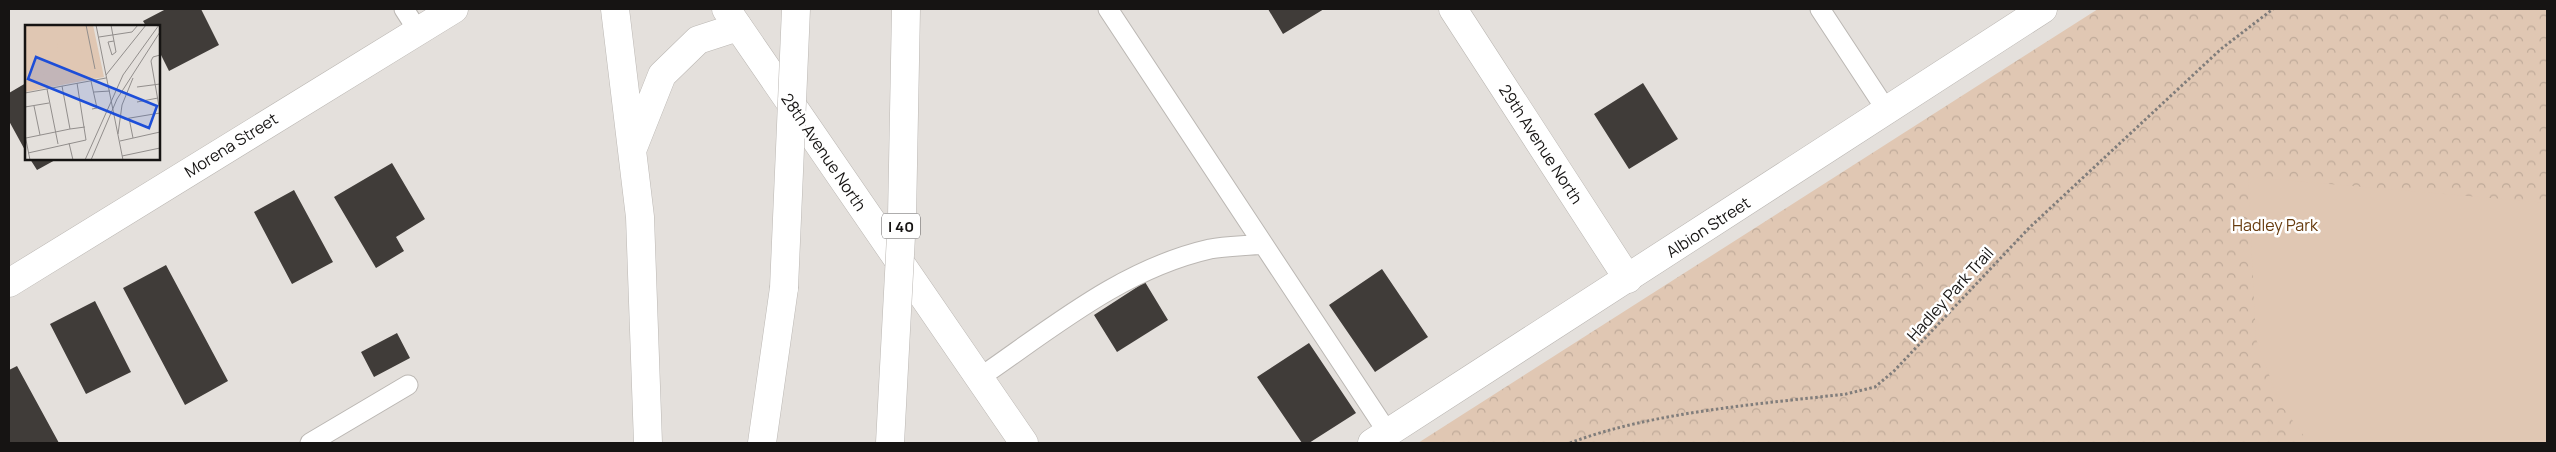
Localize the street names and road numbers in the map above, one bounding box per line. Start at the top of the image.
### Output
street label: 29th Avenue North [1494,80,1588,208]
street label: 28th Avenue North [776,89,872,215]
street label: Morena Street [180,108,282,182]
street label: Albion Street [1662,192,1754,262]
road number: I 40 [882,214,920,238]
street label: Hadley Park Trail [1902,242,1998,346]

